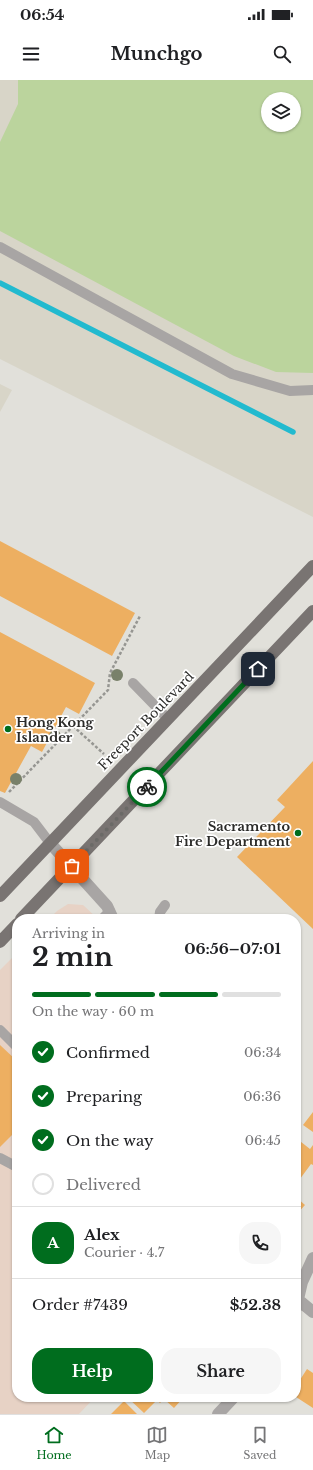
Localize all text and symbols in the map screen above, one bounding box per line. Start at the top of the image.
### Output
text: 06:54 [20,5,65,24]
icon: menu [20,43,42,65]
text: Munchgo [111,43,202,65]
icon: search [271,43,293,65]
map controls [261,92,301,132]
button: layers [261,92,301,132]
pin [241,652,275,686]
icon: home [247,658,269,680]
street label: Freeport Boulevard [95,668,198,774]
place label: Hong Kong Islander [16,714,95,746]
marker: Hong Kong Islander [3,724,13,734]
courier [127,767,167,807]
icon: bike [136,776,158,798]
place label: Sacramento Fire Department [175,818,290,850]
marker: Sacramento Fire Department [293,828,303,838]
pin [55,849,89,883]
icon: bag [61,855,83,877]
text: Arriving in [32,925,105,942]
text: 06:56–07:01 [184,939,281,958]
text: 2 min [32,941,113,973]
text: On the way · 60 m [32,1003,154,1020]
icon: check [32,1041,54,1063]
text: Confirmed [66,1043,150,1062]
text: 06:34 [244,1044,281,1061]
icon: check [32,1085,54,1107]
text: Preparing [66,1087,142,1106]
text: 06:36 [243,1088,281,1105]
icon: check [32,1129,54,1151]
text: On the way [66,1131,154,1150]
text: 06:45 [245,1132,281,1149]
text: Delivered [66,1175,141,1194]
button: phone [239,1222,281,1264]
text: Alex [84,1225,120,1244]
text: A [47,1233,59,1252]
text: Courier · 4.7 [84,1244,164,1261]
text: Order #7439 [32,1295,128,1314]
text: $52.38 [230,1295,281,1314]
button: Help [32,1348,153,1394]
button: Share [161,1348,281,1394]
tab: Home [37,1424,72,1462]
tab: Map [145,1424,170,1462]
tab: Saved [243,1424,276,1462]

